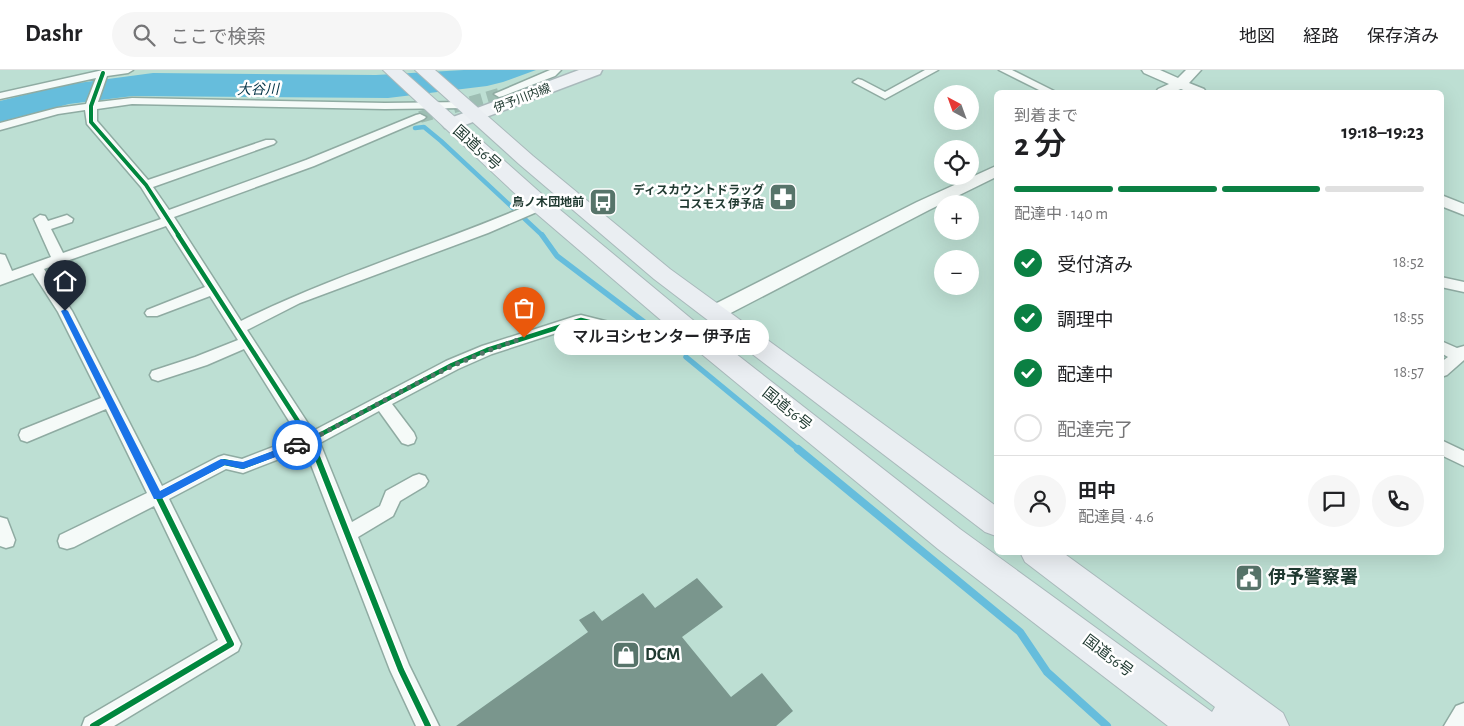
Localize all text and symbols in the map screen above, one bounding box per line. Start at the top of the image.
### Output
search box [112,12,462,57]
icon: search [130,21,158,49]
text: Dashr [25,22,82,46]
text: ここで検索 [170,28,265,47]
text: 地図 [1239,28,1275,46]
text: 経路 [1303,28,1339,46]
text: 保存済み [1367,28,1439,46]
street label: 伊予川内線 [491,81,552,114]
water label: 大谷川 [237,82,281,97]
north arrow [934,85,979,130]
map controls [934,85,979,295]
text: 到着まで [1014,108,1078,124]
street label: 国道56号 [450,122,504,173]
text: 19:18–19:23 [1341,123,1424,142]
text: 2 分 [1014,129,1066,161]
button: locate [934,140,979,185]
pharmacy icon: ディスカウントドラッグ コスモス 伊予店 [768,182,798,212]
place label: ディスカウントドラッグ コスモス 伊予店 [633,183,764,210]
bus stop icon: 鳥ノ木団地前 [588,187,618,217]
place label: 鳥ノ木団地前 [512,195,584,208]
button: + [934,195,979,240]
text: 配達中 · 140 m [1014,206,1108,222]
icon: check [1014,249,1042,277]
button: − [934,250,979,295]
text: 18:52 [1393,254,1424,270]
text: 受付済み [1057,256,1133,275]
pin [44,260,86,311]
icon: home [51,267,79,295]
pin [503,287,545,338]
icon: bag [510,294,538,322]
icon: check [1014,304,1042,332]
text: 18:55 [1394,309,1424,325]
text: 調理中 [1057,311,1114,330]
callout: マルヨシセンター 伊予店 [554,320,769,356]
text: マルヨシセンター 伊予店 [572,329,751,345]
icon: check [1014,359,1042,387]
text: 18:57 [1394,364,1424,380]
text: 配達中 [1057,366,1114,385]
street label: 国道56号 [760,384,815,433]
courier [272,420,322,470]
text: 配達完了 [1057,421,1133,440]
icon: car [283,431,311,459]
button: person [1014,475,1066,527]
button: chat [1308,475,1360,527]
button: phone [1372,475,1424,527]
text: 田中 [1078,482,1116,501]
text: 配達員 · 4.6 [1078,509,1154,525]
public building icon: 伊予警察署 [1234,563,1264,593]
place label: 伊予警察署 [1268,567,1358,587]
street label: 国道56号 [1080,632,1136,680]
shop icon: DCM [611,640,641,670]
place label: DCM [645,646,680,664]

